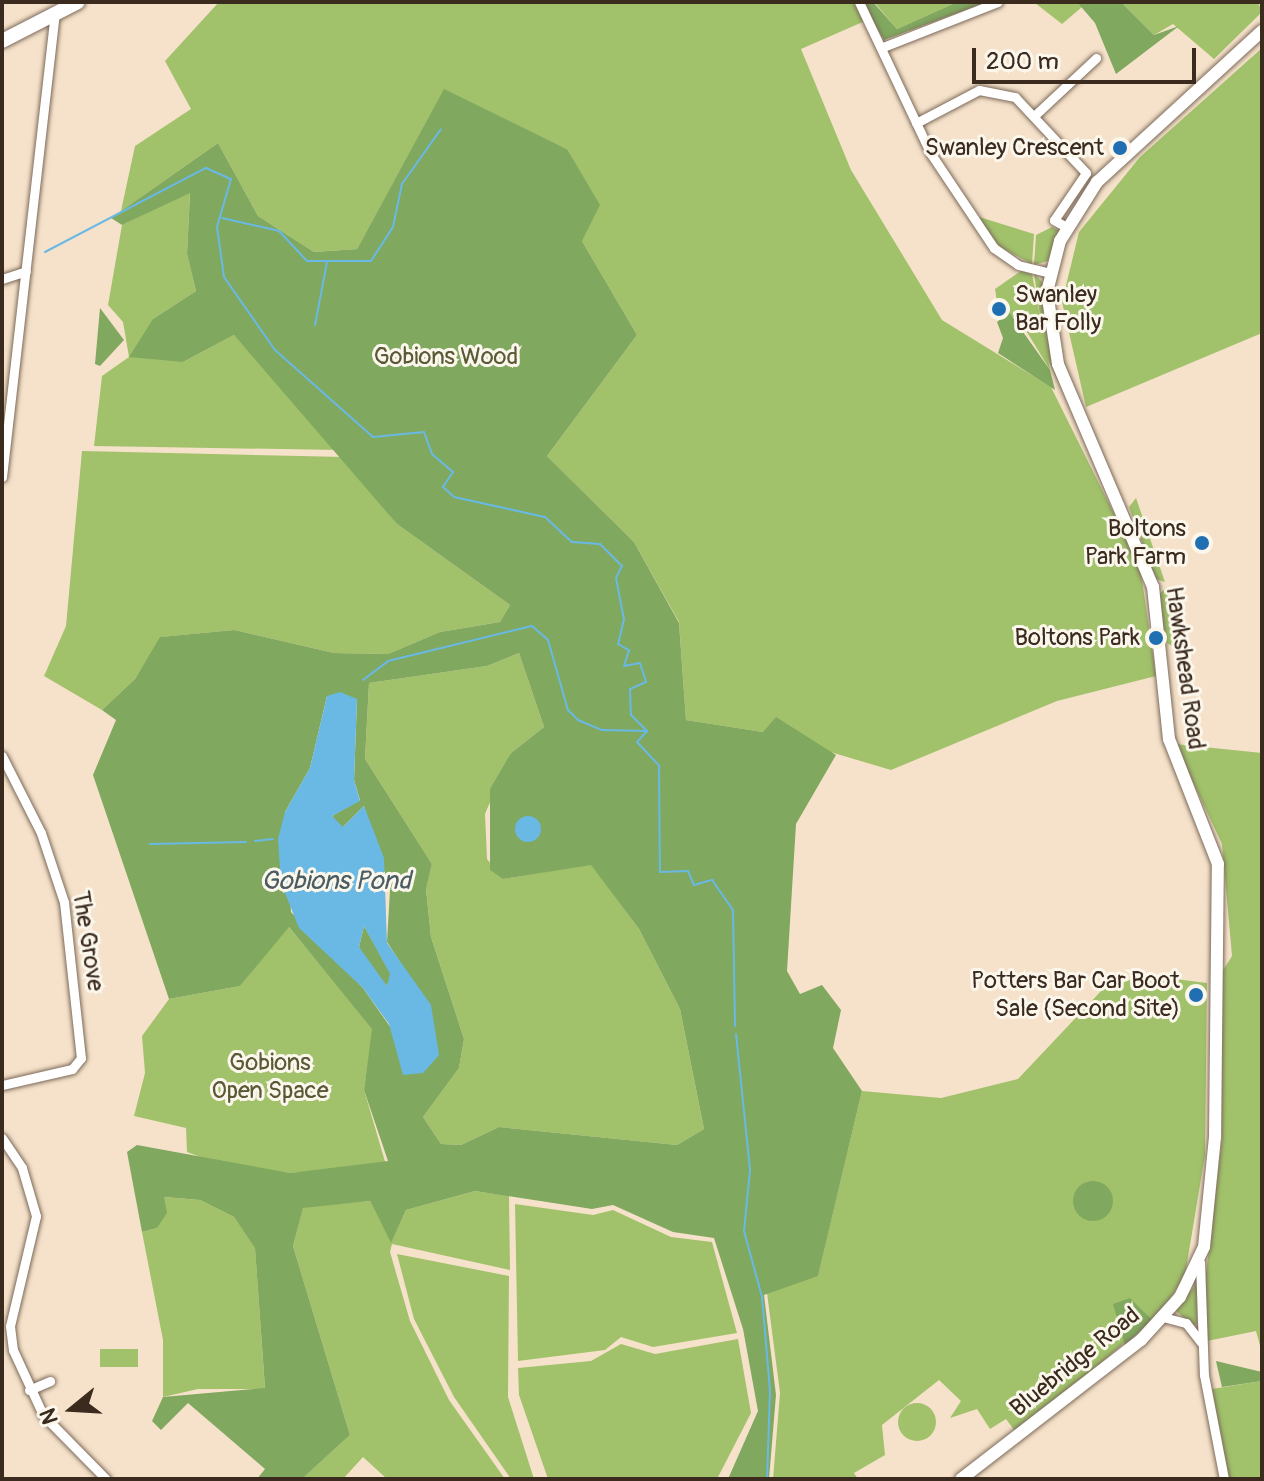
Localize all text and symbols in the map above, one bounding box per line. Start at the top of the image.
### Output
scale bar [976,32,1200,82]
text: 200 m [986,47,1059,76]
place label: Swanley Crescent [925,134,1104,162]
marker: Swanley Crescent [1111,139,1129,157]
place label: Swanley Bar Folly [1015,281,1101,337]
marker: Swanley Bar Folly [990,300,1008,318]
park label: Gobions Wood [374,343,518,371]
place label: Boltons Park Farm [1085,515,1186,571]
marker: Boltons Park Farm [1193,534,1211,552]
street label: Hawkshead Road [1159,585,1211,751]
place label: Boltons Park [1014,624,1140,652]
marker: Boltons Park [1147,629,1165,647]
water label: Gobions Pond [261,866,411,898]
street label: The Grove [66,889,110,993]
place label: Potters Bar Car Boot Sale (Second Site) [971,967,1180,1023]
marker: Potters Bar Car Boot Sale (Second Site) [1187,986,1205,1004]
park label: Gobions Open Space [211,1049,329,1105]
street label: Bluebridge Road [1004,1301,1146,1423]
north arrow [32,1369,112,1449]
text: N [34,1405,65,1428]

